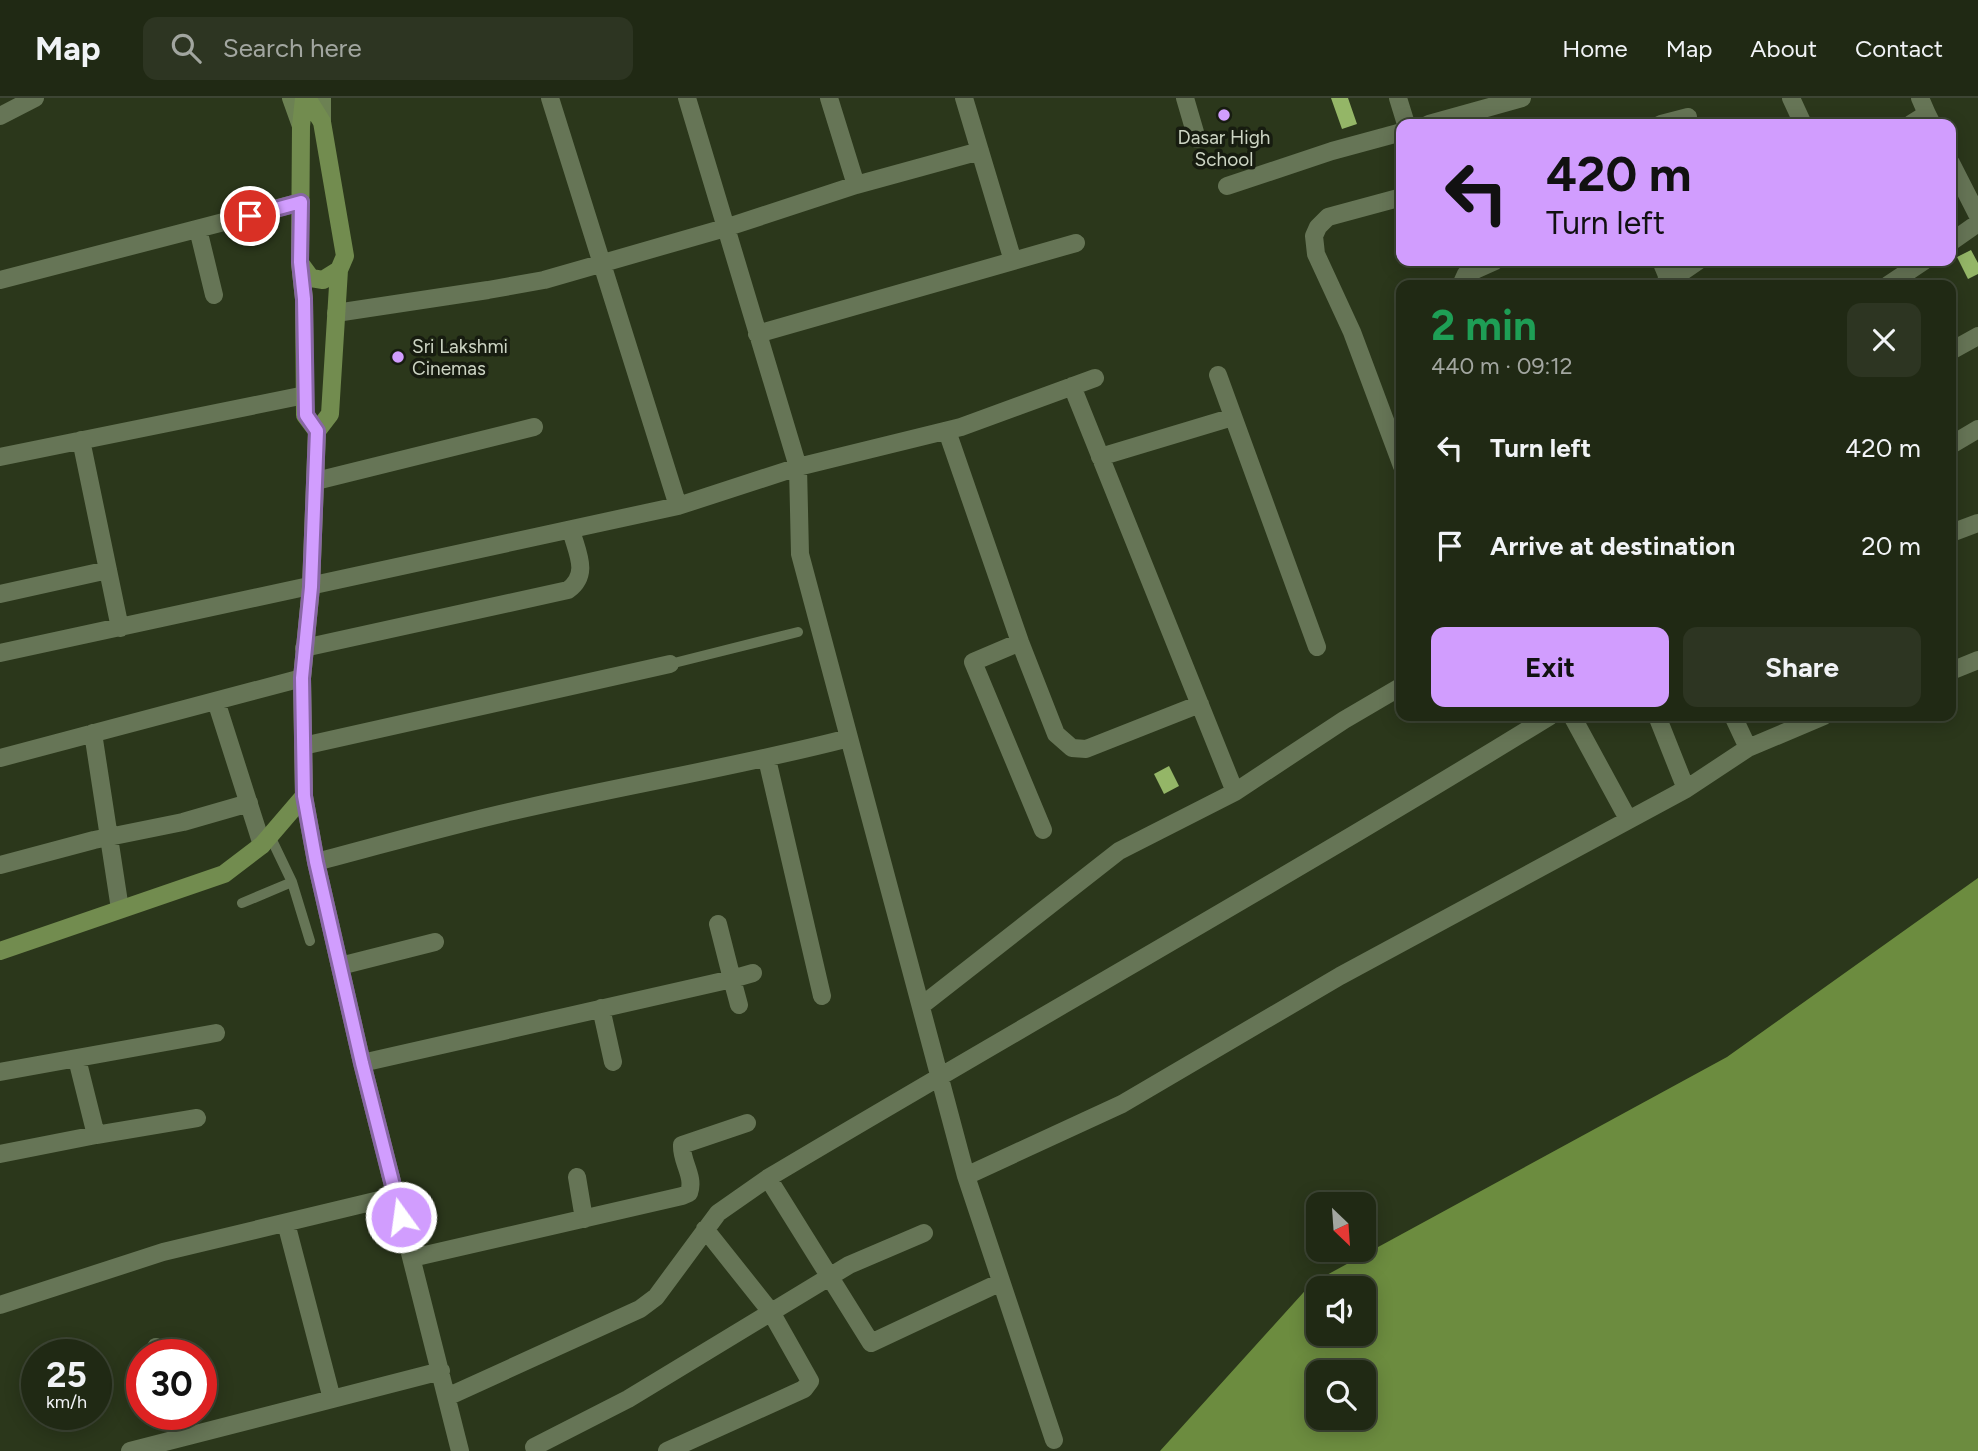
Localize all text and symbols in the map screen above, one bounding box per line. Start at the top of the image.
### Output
search box [143,17,633,80]
text: Map [35,29,101,68]
icon: search [167,29,205,67]
text: Search here [223,32,362,64]
text: Home [1562,34,1628,63]
text: Map [1666,34,1712,63]
text: About [1750,34,1817,63]
text: Contact [1855,34,1943,63]
marker: Dasar High School [1216,107,1232,123]
place label: Dasar High School [1178,126,1270,171]
text: 420 m [1546,144,1692,203]
icon: left [1431,147,1522,238]
pin [220,186,280,246]
icon: arrive [231,197,269,235]
text: Turn left [1546,204,1665,242]
text: 2 min [1431,300,1537,351]
button: close [1847,303,1921,377]
place label: Sri Lakshmi Cinemas [412,335,508,380]
marker: Sri Lakshmi Cinemas [390,349,406,365]
text: 440 m · 09:12 [1431,352,1573,380]
icon: left [1431,429,1469,467]
text: Turn left [1490,432,1591,464]
text: 420 m [1845,432,1921,464]
icon: arrive [1431,527,1469,565]
text: Arrive at destination [1490,530,1735,562]
text: 20 m [1861,530,1921,562]
button: Exit [1431,627,1669,707]
button: Share [1683,627,1921,707]
position arrow [364,1180,438,1254]
north arrow [1306,1192,1376,1262]
map controls [1306,1192,1376,1430]
button: sound [1306,1276,1376,1346]
speed limit sign: 30 [126,1339,217,1430]
text: 25 [46,1354,87,1396]
button: search [1306,1360,1376,1430]
text: km/h [46,1391,87,1413]

